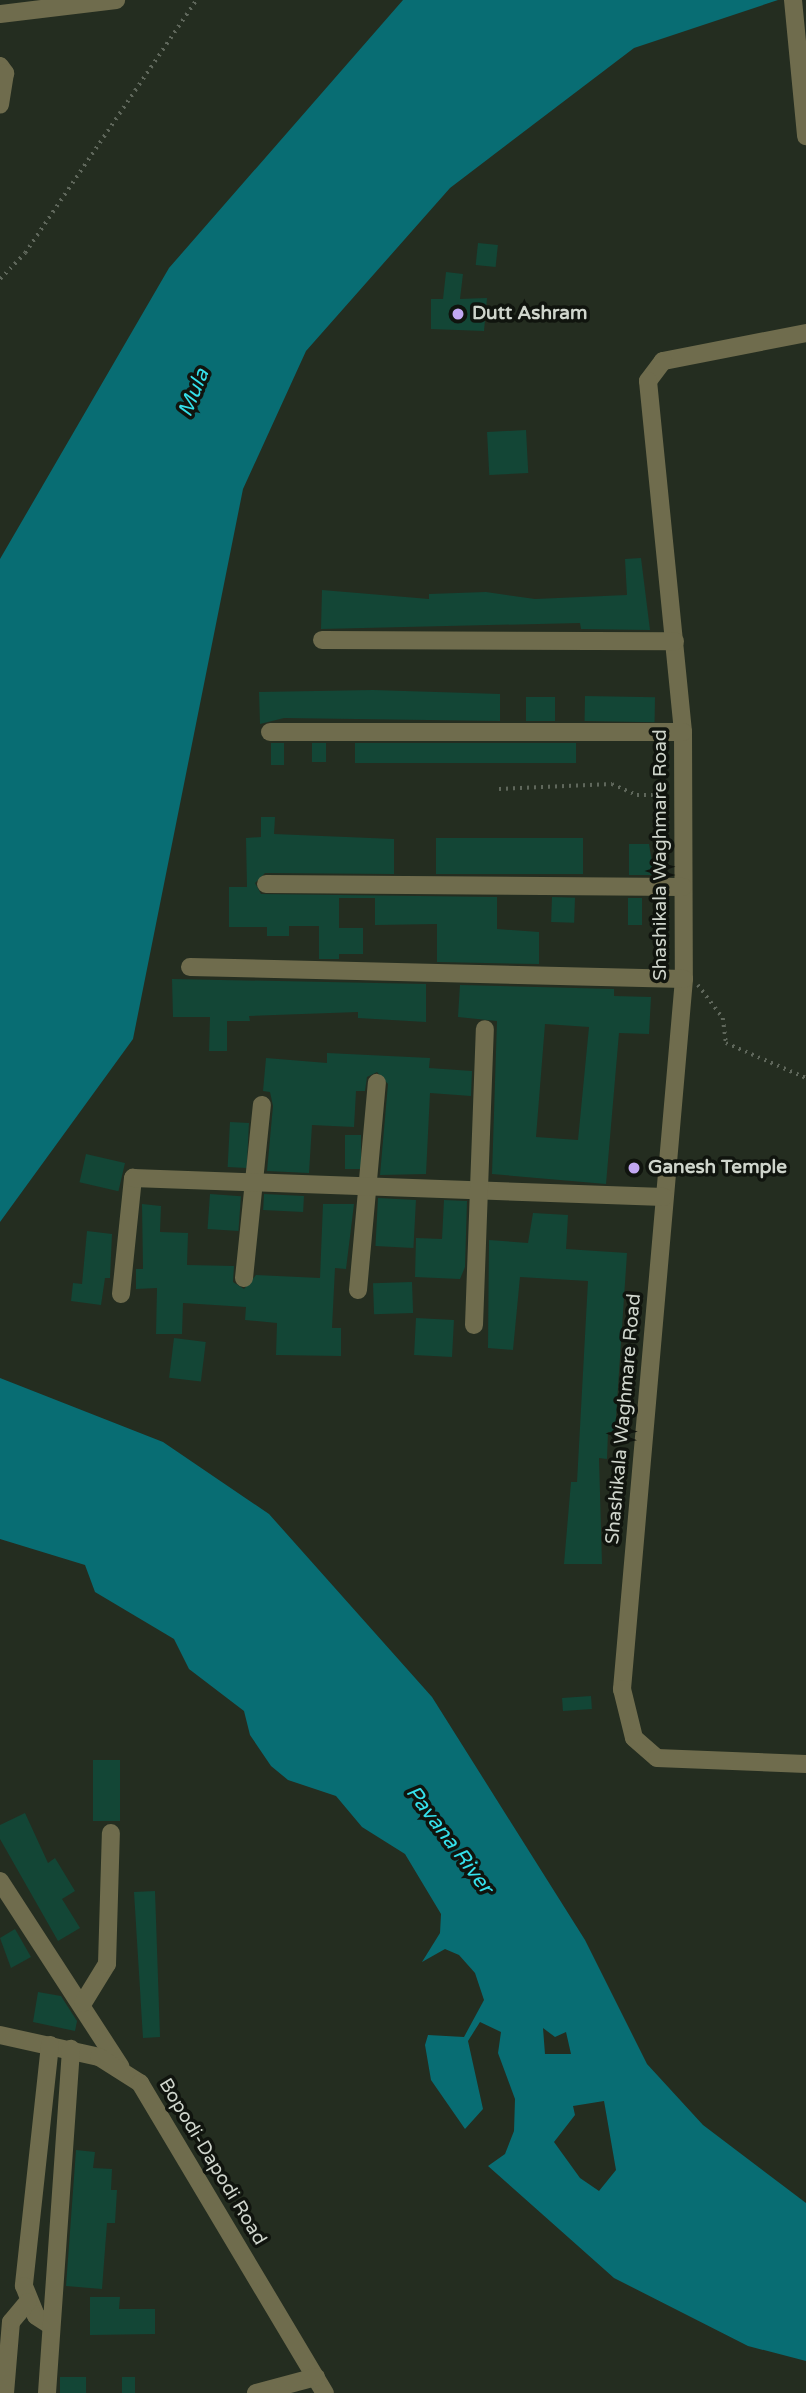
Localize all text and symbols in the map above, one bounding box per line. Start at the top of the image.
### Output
place label: Dutt Ashram [472,303,587,325]
marker: Dutt Ashram [450,306,466,322]
water label: Mula [173,365,215,421]
street label: Shashikala Waghmare Road [650,729,672,981]
place label: Ganesh Temple [648,1157,787,1179]
marker: Ganesh Temple [626,1160,642,1176]
street label: Shashikala Waghmare Road [602,1293,646,1545]
water label: Pavana River [400,1781,498,1899]
street label: Bopodi-Dapodi Road [153,2075,271,2249]

